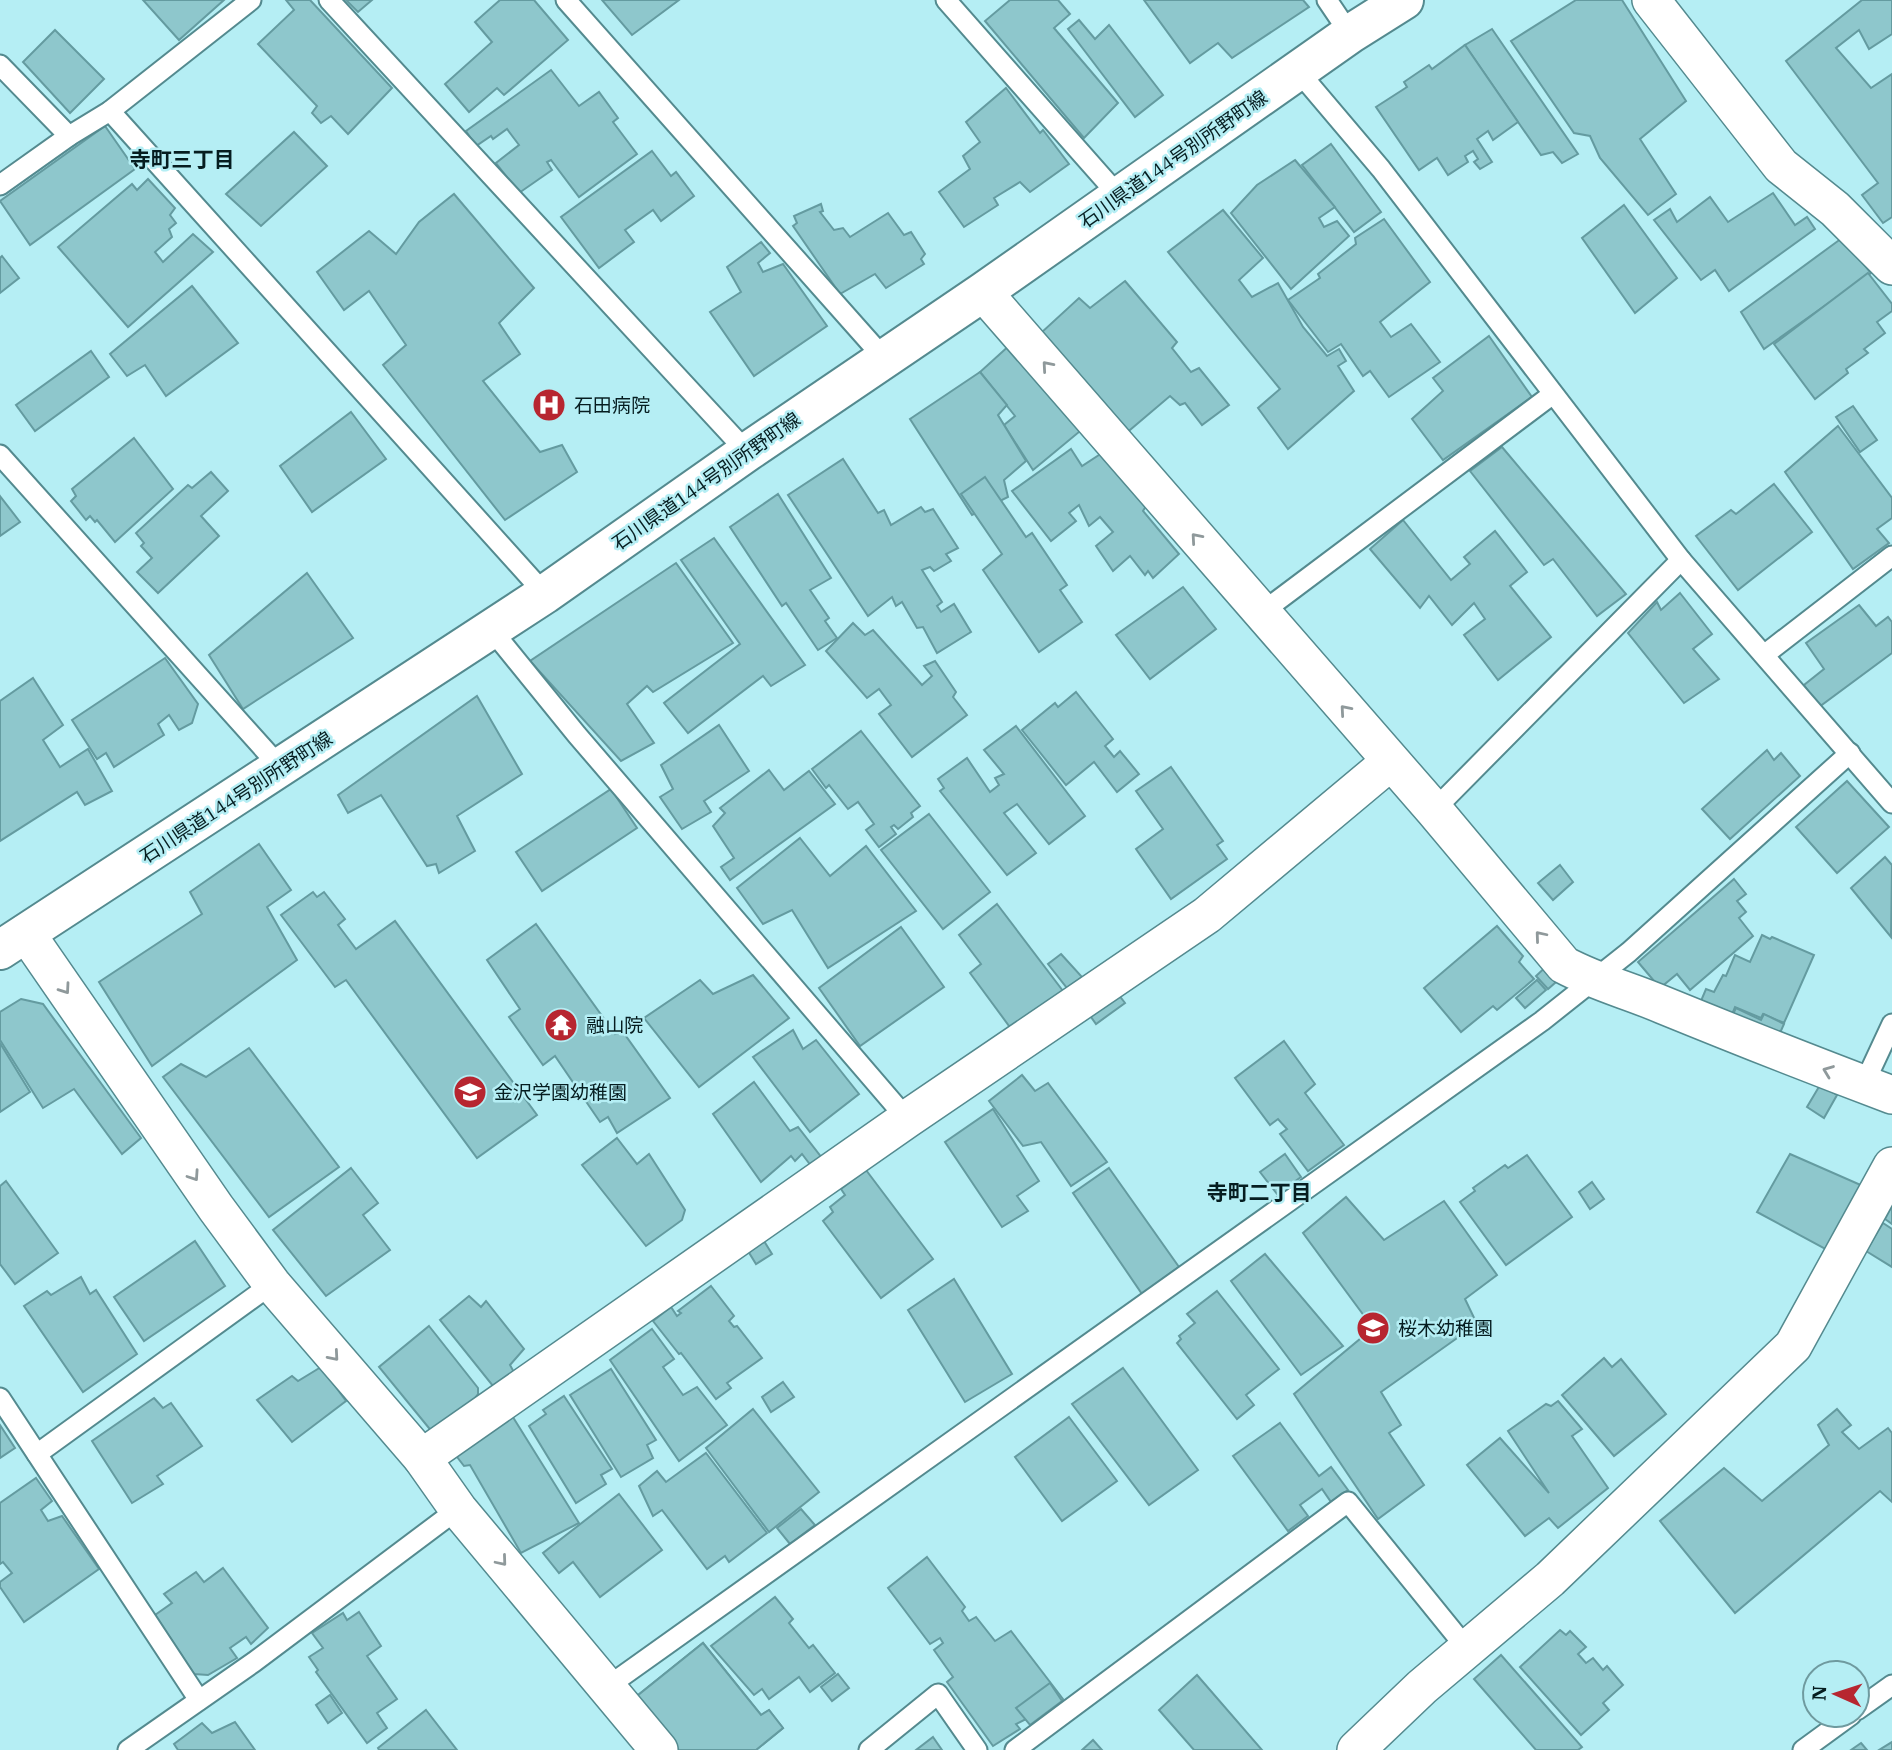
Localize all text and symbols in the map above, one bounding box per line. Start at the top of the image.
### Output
street label: 石川県道144号別所野町線 [1074,85,1272,233]
district label: 寺町三丁目 [130,145,235,173]
one-way arrow [1043,362,1055,375]
hospital icon: 石田病院 [530,386,568,424]
place label: 石田病院 [574,393,650,417]
street label: 石川県道144号別所野町線 [607,407,805,555]
one-way arrow [1192,534,1204,547]
one-way arrow [1341,705,1353,718]
street label: 石川県道144号別所野町線 [135,726,337,868]
one-way arrow [1536,931,1548,944]
one-way arrow [57,981,69,994]
temple icon: 融山院 [542,1006,580,1044]
place label: 融山院 [586,1013,643,1037]
one-way arrow [1823,1065,1835,1079]
school or university icon: 金沢学園幼稚園 [451,1073,489,1111]
place label: 金沢学園幼稚園 [494,1080,627,1104]
one-way arrow [186,1169,199,1182]
district label: 寺町二丁目 [1207,1178,1312,1206]
school or university icon: 桜木幼稚園 [1354,1309,1392,1347]
place label: 桜木幼稚園 [1398,1316,1493,1340]
one-way arrow [326,1348,338,1361]
one-way arrow [494,1553,506,1566]
north arrow [1801,1659,1871,1729]
text: N [1807,1685,1831,1701]

